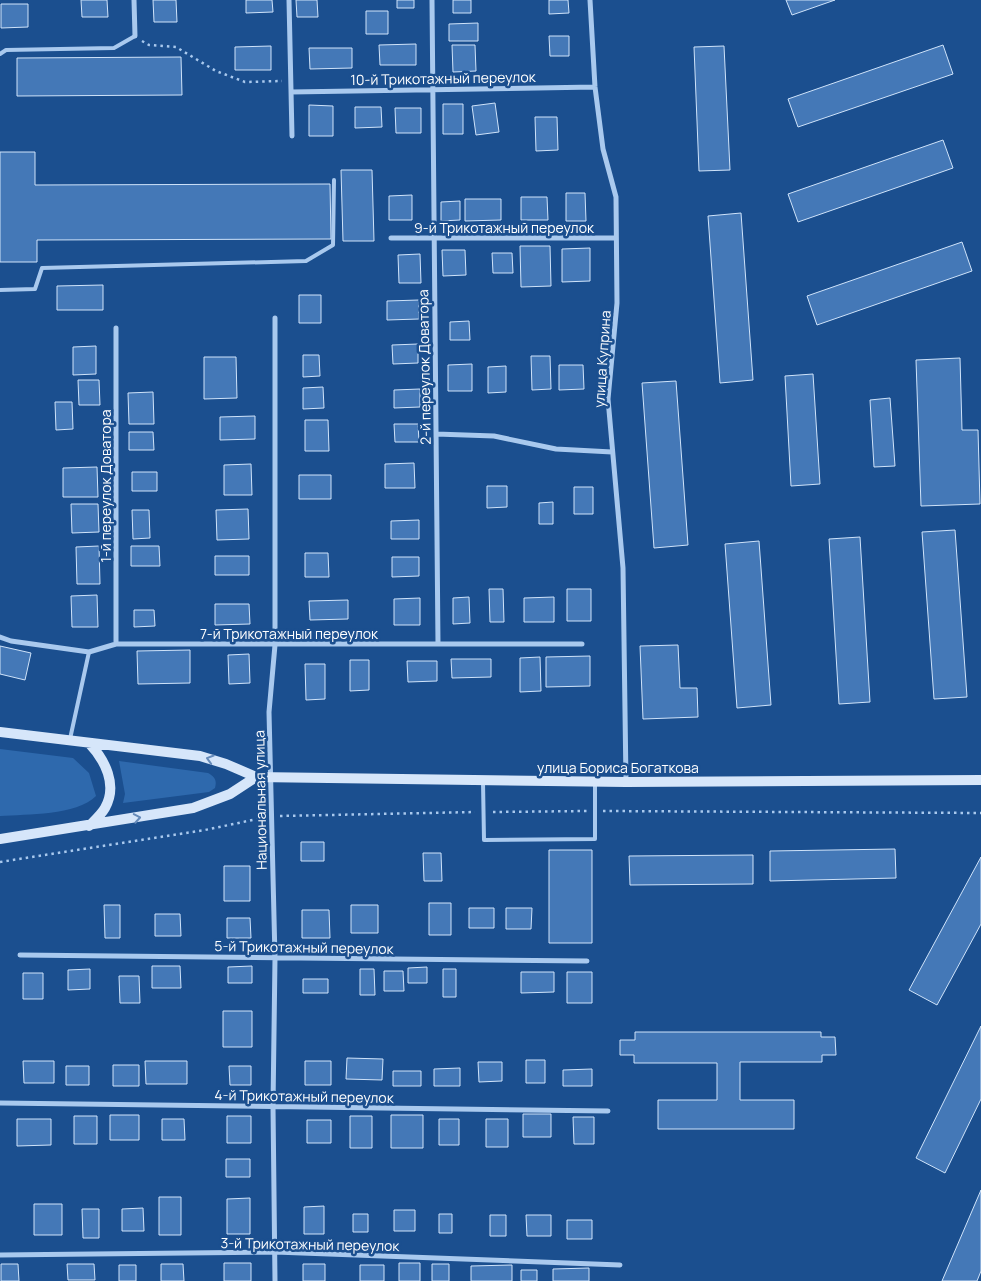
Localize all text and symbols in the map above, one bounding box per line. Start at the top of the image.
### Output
street label: 10-й Трикотажный переулок [350,67,537,89]
street label: 9-й Трикотажный переулок [414,218,595,237]
street label: 2-й переулок Доватора [413,289,435,445]
street label: улица Куприна [589,310,615,408]
street label: 1-й переулок Доватора [96,410,115,562]
street label: 7-й Трикотажный переулок [200,624,379,643]
street label: Национальная улица [249,730,271,870]
one-way arrow [207,755,215,765]
street label: улица Бориса Богаткова [537,758,699,777]
one-way arrow [133,813,141,824]
street label: 5-й Трикотажный переулок [214,936,395,958]
street label: 4-й Трикотажный переулок [214,1085,395,1107]
street label: 3-й Трикотажный переулок [220,1233,401,1255]

